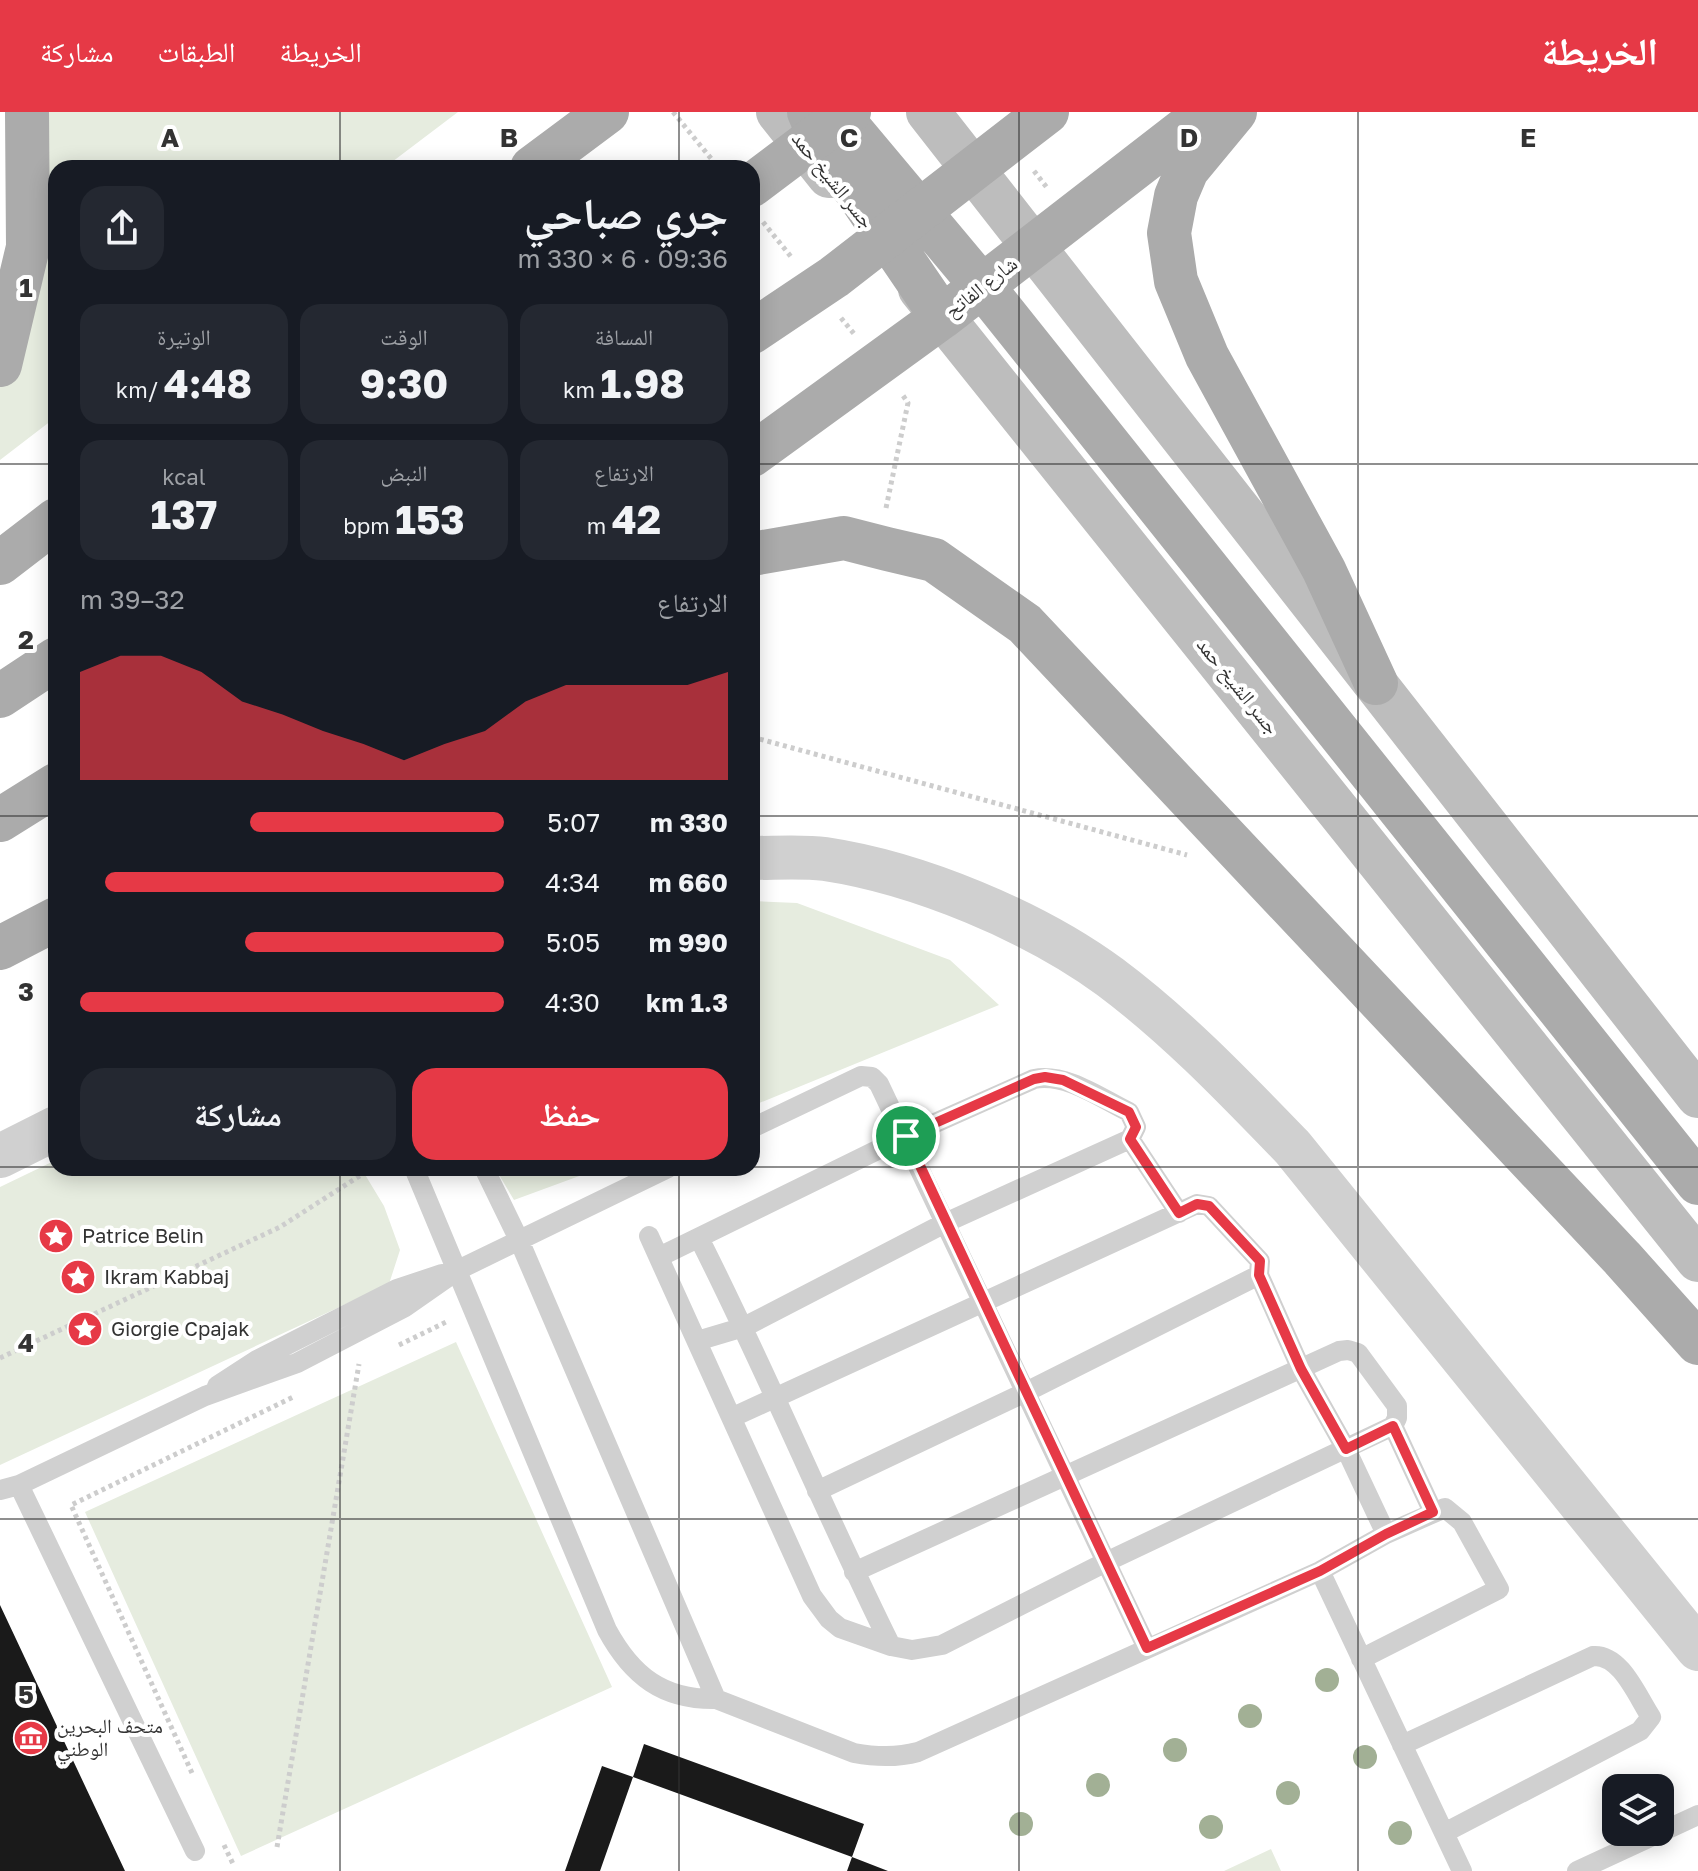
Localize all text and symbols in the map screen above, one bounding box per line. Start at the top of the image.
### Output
text: الخريطة [1541,28,1658,73]
text: مشاركة [40,35,114,68]
text: الطبقات [158,35,235,68]
text: الخريطة [279,35,362,68]
text: A [161,122,180,153]
text: B [500,122,518,153]
text: C [840,122,858,153]
text: D [1180,122,1198,153]
text: E [1520,122,1536,153]
street label: جسر الشيخ حمد [786,126,880,234]
button: share [80,186,164,270]
text: جري صباحي [524,186,728,239]
text: 09:36 · 6 × 330 m [517,243,728,274]
street label: شارع الفاتح [940,251,1022,323]
text: 1 [19,272,33,303]
text: الوتيرة [157,323,211,350]
text: الوقت [380,323,428,350]
text: المسافة [595,323,653,350]
text: 4:48 [164,359,252,407]
text: 9:30 [360,359,448,407]
text: 1.98 [601,359,685,407]
text: /km [116,376,164,403]
text: km [563,376,601,403]
text: النبض [381,459,427,486]
text: الارتفاع [594,459,654,486]
text: kcal [162,463,206,490]
text: 137 [151,490,217,538]
text: 153 [395,495,465,543]
text: 42 [612,495,661,543]
text: bpm [343,512,395,539]
text: m [587,512,612,539]
text: 32–39 m [80,584,185,615]
text: الارتفاع [657,587,728,618]
text: 2 [18,624,34,655]
street label: جسر الشيخ حمد [1191,632,1285,740]
text: 5:07 [547,807,600,838]
text: 330 m [650,807,728,838]
text: 4:34 [545,867,600,898]
text: 660 m [649,867,728,898]
text: 5:05 [546,927,600,958]
text: 990 m [649,927,728,958]
text: 3 [18,976,34,1007]
text: 4:30 [545,987,600,1018]
text: 1.3 km [646,987,728,1018]
button: مشاركة [80,1068,396,1160]
button: حفظ [412,1068,728,1160]
pin [872,1102,940,1170]
icon: arrive [884,1114,928,1158]
place icon: Patrice Belin [37,1217,75,1255]
place label: Patrice Belin [82,1223,204,1247]
place icon: Ikram Kabbaj [59,1258,97,1296]
place label: Ikram Kabbaj [104,1264,229,1288]
place icon: Giorgie Cpajak [66,1310,104,1348]
place label: Giorgie Cpajak [111,1316,249,1340]
text: 4 [18,1327,34,1358]
text: 5 [18,1679,34,1710]
place label: متحف البحرين الوطني [57,1713,163,1765]
museum icon: متحف البحرين الوطني [12,1719,50,1757]
map controls [1602,1774,1674,1846]
button: layers [1602,1774,1674,1846]

